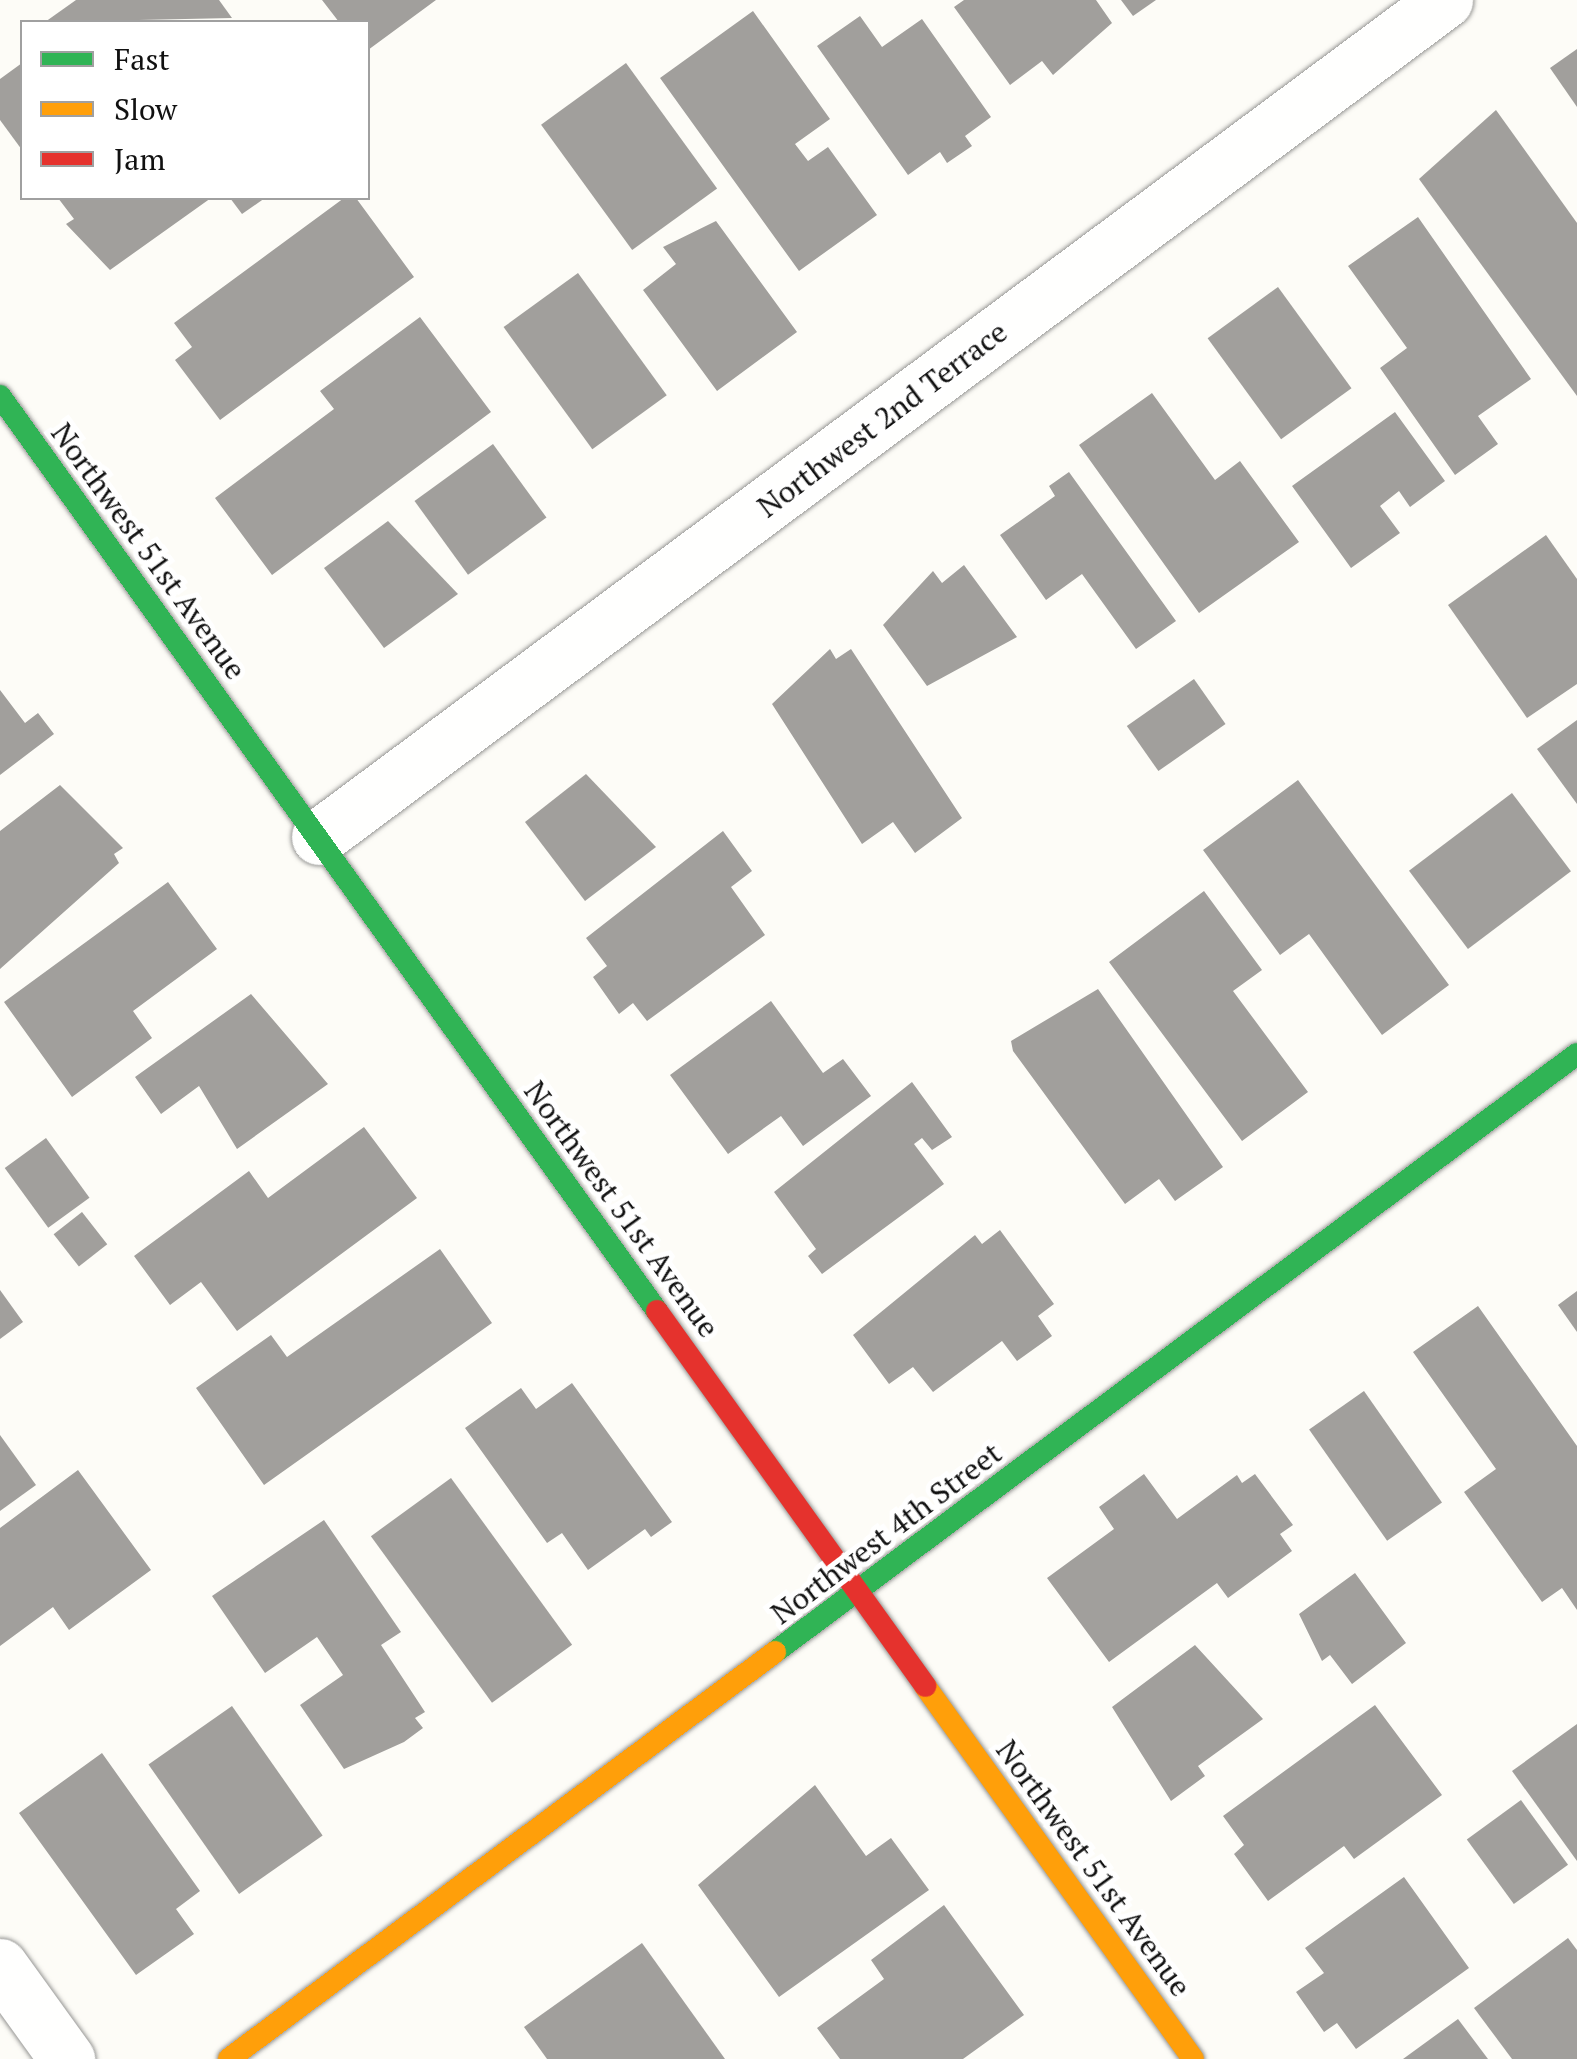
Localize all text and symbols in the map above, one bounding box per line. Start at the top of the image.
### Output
legend [20,20,370,200]
text: Fast [114,39,170,79]
text: Slow [114,89,177,129]
text: Jam [114,139,165,179]
street label: Northwest 2nd Terrace [750,313,1014,525]
street label: Northwest 51st Avenue [44,416,254,686]
street label: Northwest 51st Avenue [517,1074,727,1344]
street label: Northwest 4th Street [764,1435,1008,1631]
street label: Northwest 51st Avenue [989,1733,1199,2003]

